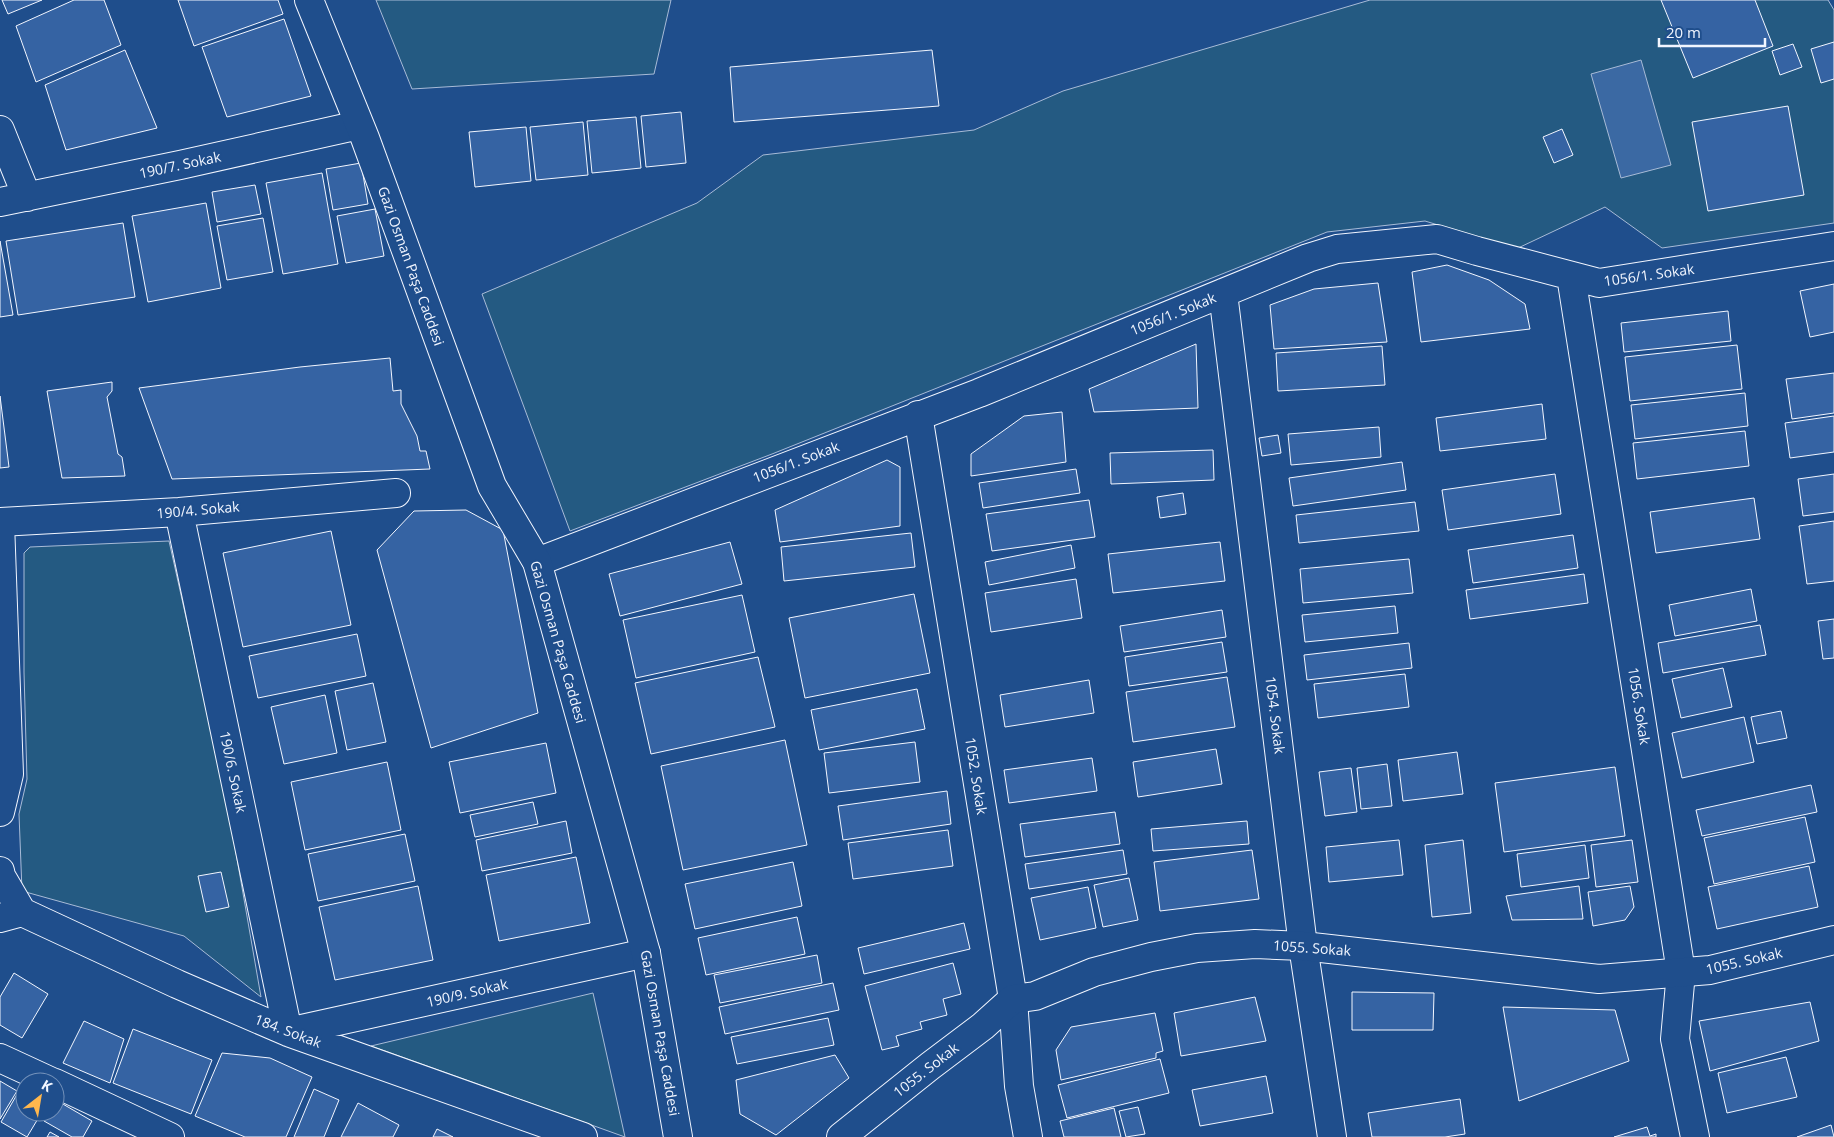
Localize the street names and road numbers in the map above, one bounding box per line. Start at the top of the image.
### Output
street label: 190/7. Sokak [137,146,223,182]
street label: Gazi Osman Paşa Caddesi [374,183,449,348]
street label: 1056/1. Sokak [1603,259,1696,290]
street label: 1056/1. Sokak [1127,287,1219,339]
street label: 1056/1. Sokak [750,436,842,487]
street label: 190/4. Sokak [156,496,241,523]
street label: Gazi Osman Paşa Caddesi [526,558,591,725]
street label: 1056. Sokak [1624,666,1655,747]
street label: 1054. Sokak [1261,675,1290,755]
street label: 190/6. Sokak [216,729,252,815]
street label: 1052. Sokak [961,736,992,817]
street label: 1055. Sokak [1272,935,1352,960]
street label: 1055. Sokak [1704,942,1785,979]
street label: Gazi Osman Paşa Caddesi [637,948,684,1117]
street label: 190/9. Sokak [424,974,510,1011]
street label: 184. Sokak [252,1009,325,1052]
street label: 1055. Sokak [889,1038,963,1101]

